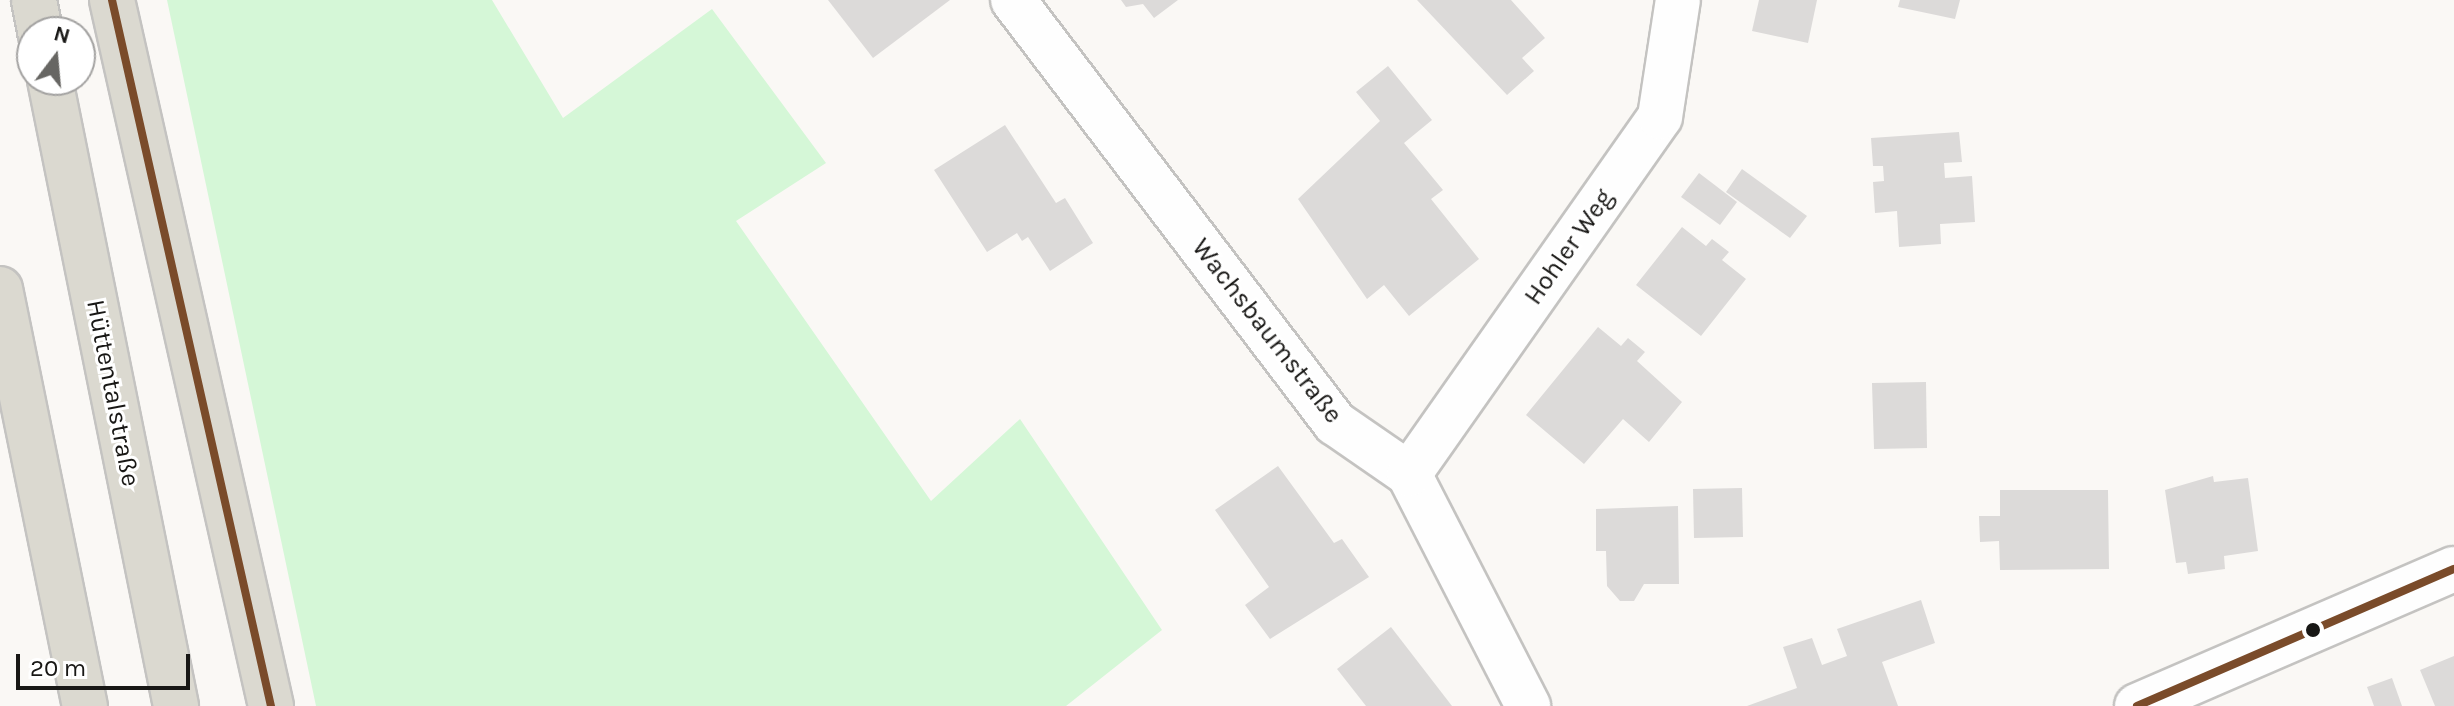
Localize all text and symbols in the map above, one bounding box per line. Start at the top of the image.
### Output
north arrow [16,16,96,96]
text: N [51,20,73,50]
street label: Hohler Weg [1518,183,1620,311]
street label: Wachsbaumstraße [1185,232,1349,430]
street label: Hüttentalstraße [80,297,146,489]
unlabelled marker [2305,622,2321,638]
scale bar [20,638,194,688]
text: 20 m [30,654,86,682]

